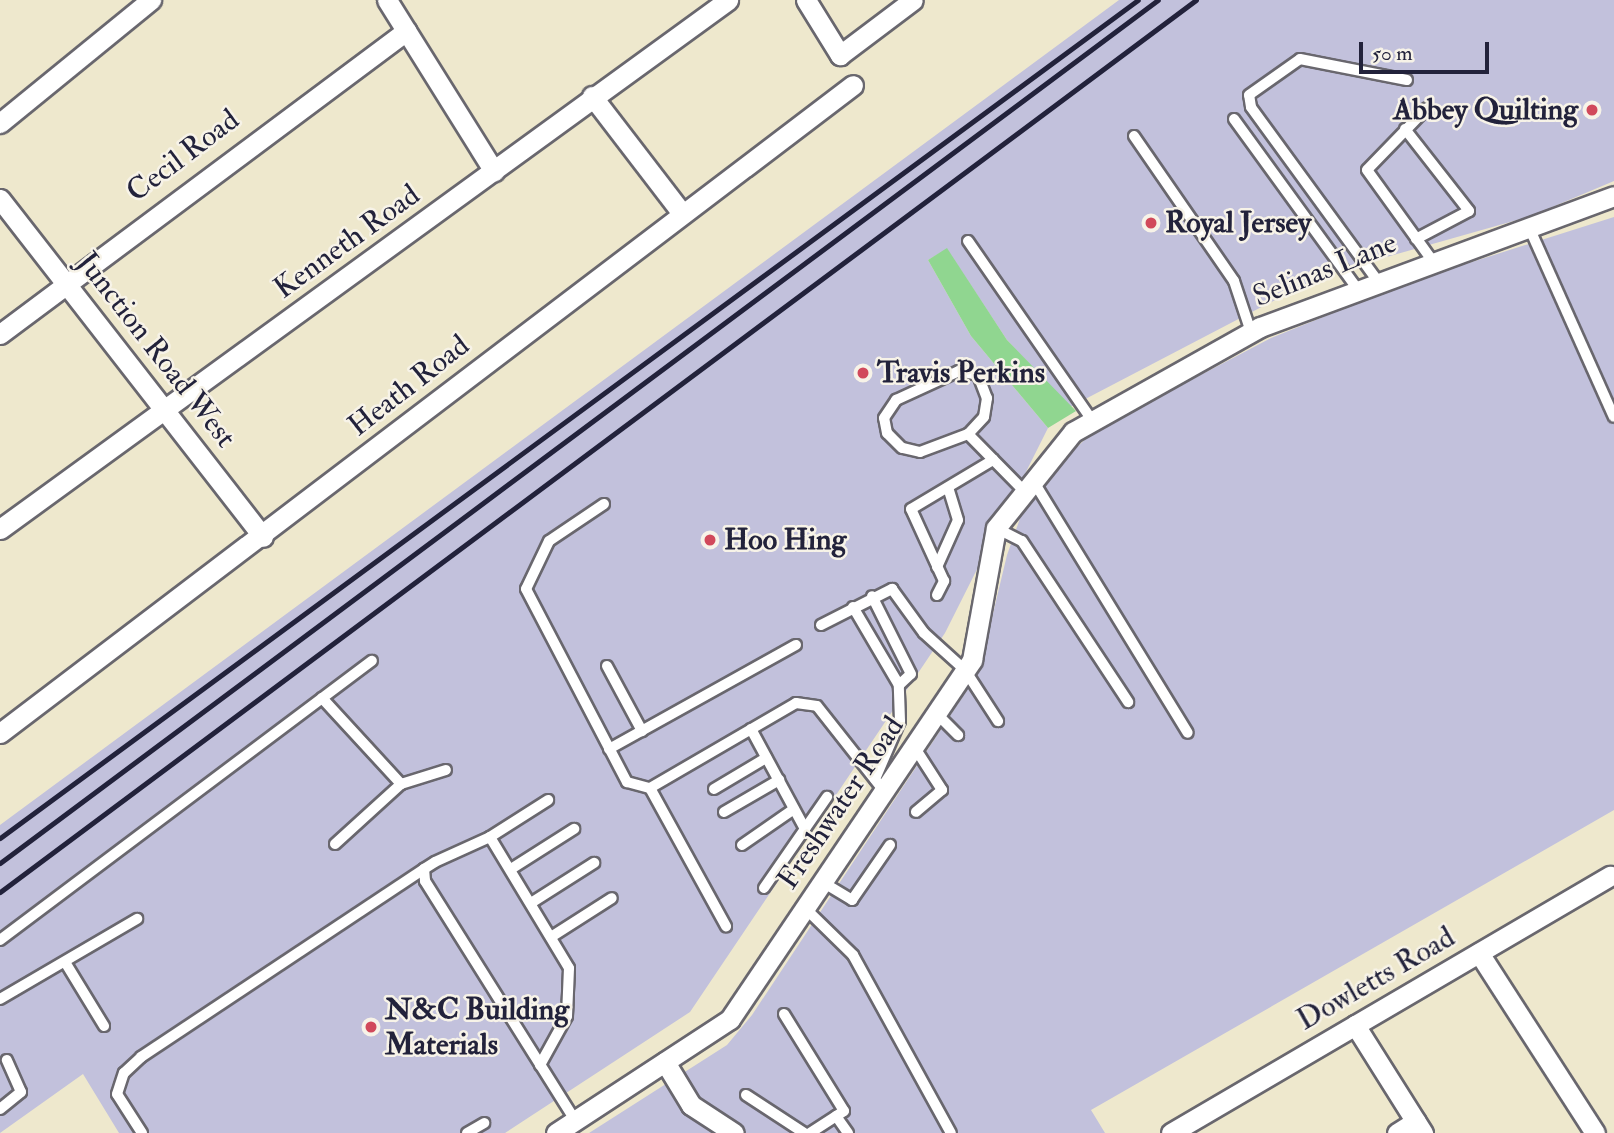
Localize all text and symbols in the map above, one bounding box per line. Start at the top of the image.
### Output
scale bar [1362,28,1492,72]
text: 50 m [1372,40,1413,67]
place label: Abbey Quilting [1393,92,1578,128]
street label: Cecil Road [120,102,246,210]
marker: Abbey Quilting [1584,102,1600,118]
street label: Kenneth Road [267,177,427,307]
place label: Royal Jersey [1165,205,1311,241]
marker: Royal Jersey [1143,215,1159,231]
street label: Selinas Lane [1248,225,1402,315]
street label: Junction Road West [69,245,243,455]
street label: Heath Road [341,328,477,444]
place label: Travis Perkins [877,355,1045,391]
marker: Travis Perkins [855,365,871,381]
place label: Hoo Hing [724,522,846,558]
marker: Hoo Hing [702,532,718,548]
street label: Freshwater Road [770,710,912,896]
street label: Dowletts Road [1291,919,1461,1039]
place label: N&C Building Materials [385,992,569,1062]
marker: N&C Building Materials [363,1019,379,1035]

